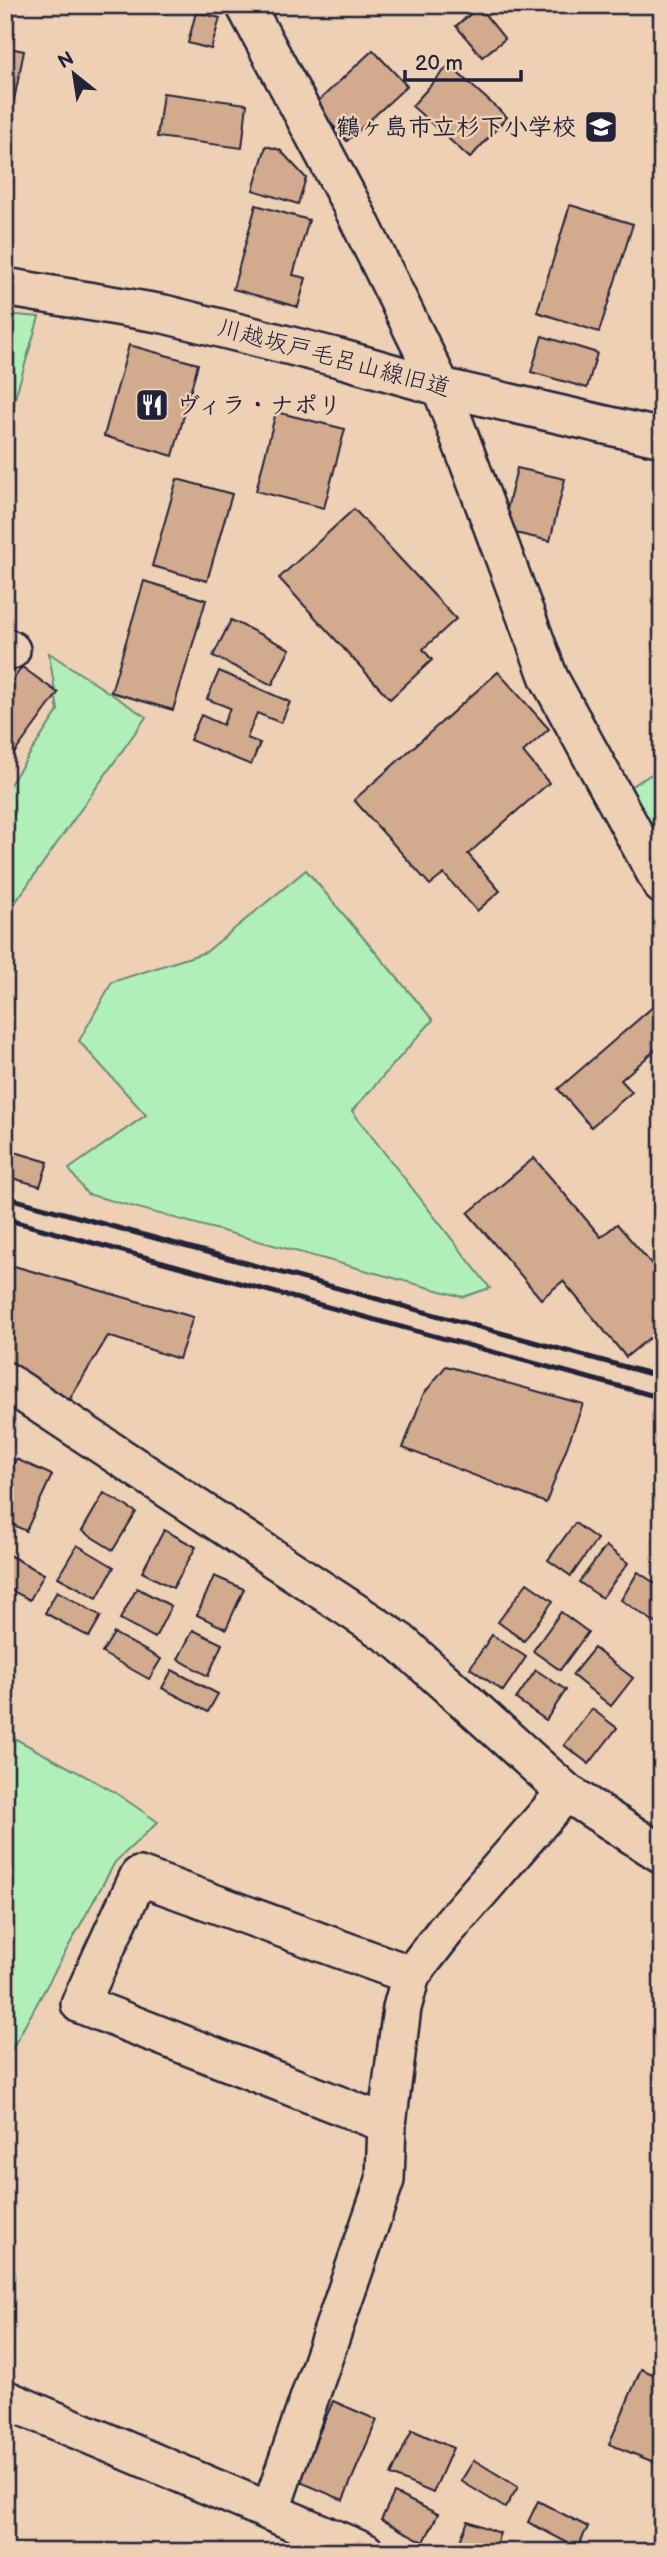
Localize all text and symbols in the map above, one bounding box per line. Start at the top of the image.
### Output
north arrow [38,38,108,108]
scale bar [405,38,520,82]
text: N [54,47,78,74]
text: 20 m [415,51,463,76]
school or university icon: 鶴ヶ島市立杉下小学校 [582,108,620,146]
place label: 鶴ヶ島市立杉下小学校 [336,113,576,142]
street label: 川越坂戸毛呂山線旧道 [214,313,454,403]
restaurant icon: ヴィラ・ナポリ [133,386,171,424]
place label: ヴィラ・ナポリ [176,391,342,420]

